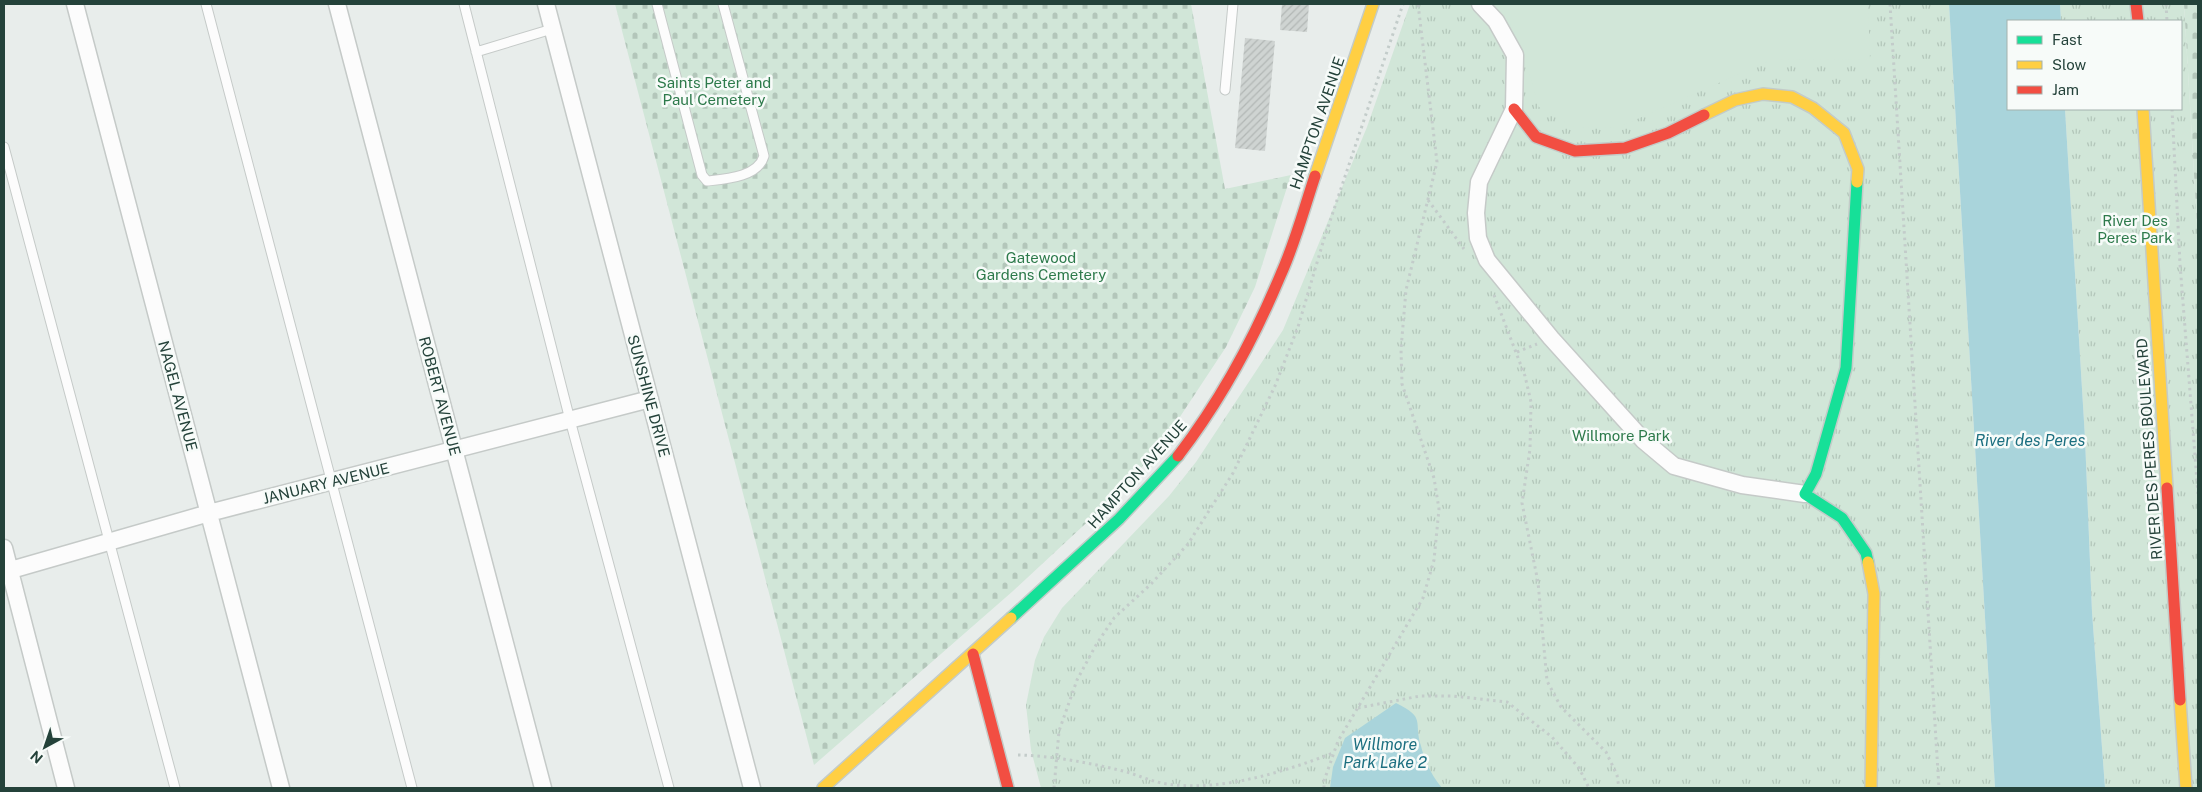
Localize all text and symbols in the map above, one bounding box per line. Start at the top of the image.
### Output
legend [2007,20,2182,110]
text: Fast [2052,31,2082,48]
street label: HAMPTON AVENUE [1286,54,1348,192]
text: Slow [2052,56,2087,73]
park label: Saints Peter and Paul Cemetery [657,74,771,108]
text: Jam [2052,81,2079,98]
park label: River Des Peres Park [2097,212,2173,246]
park label: Gatewood Gardens Cemetery [976,249,1106,283]
street label: SUNSHINE DRIVE [624,333,674,459]
street label: ROBERT AVENUE [416,335,464,457]
street label: RIVER DES PERES BOULEVARD [2133,338,2165,560]
street label: NAGEL AVENUE [155,339,201,453]
street label: HAMPTON AVENUE [1084,417,1190,531]
park label: Willmore Park [1572,427,1670,444]
water label: River des Peres [1975,431,2085,450]
street label: JANUARY AVENUE [261,459,391,507]
north arrow [20,722,70,772]
water label: Willmore Park Lake 2 [1343,735,1428,772]
text: N [27,747,46,767]

